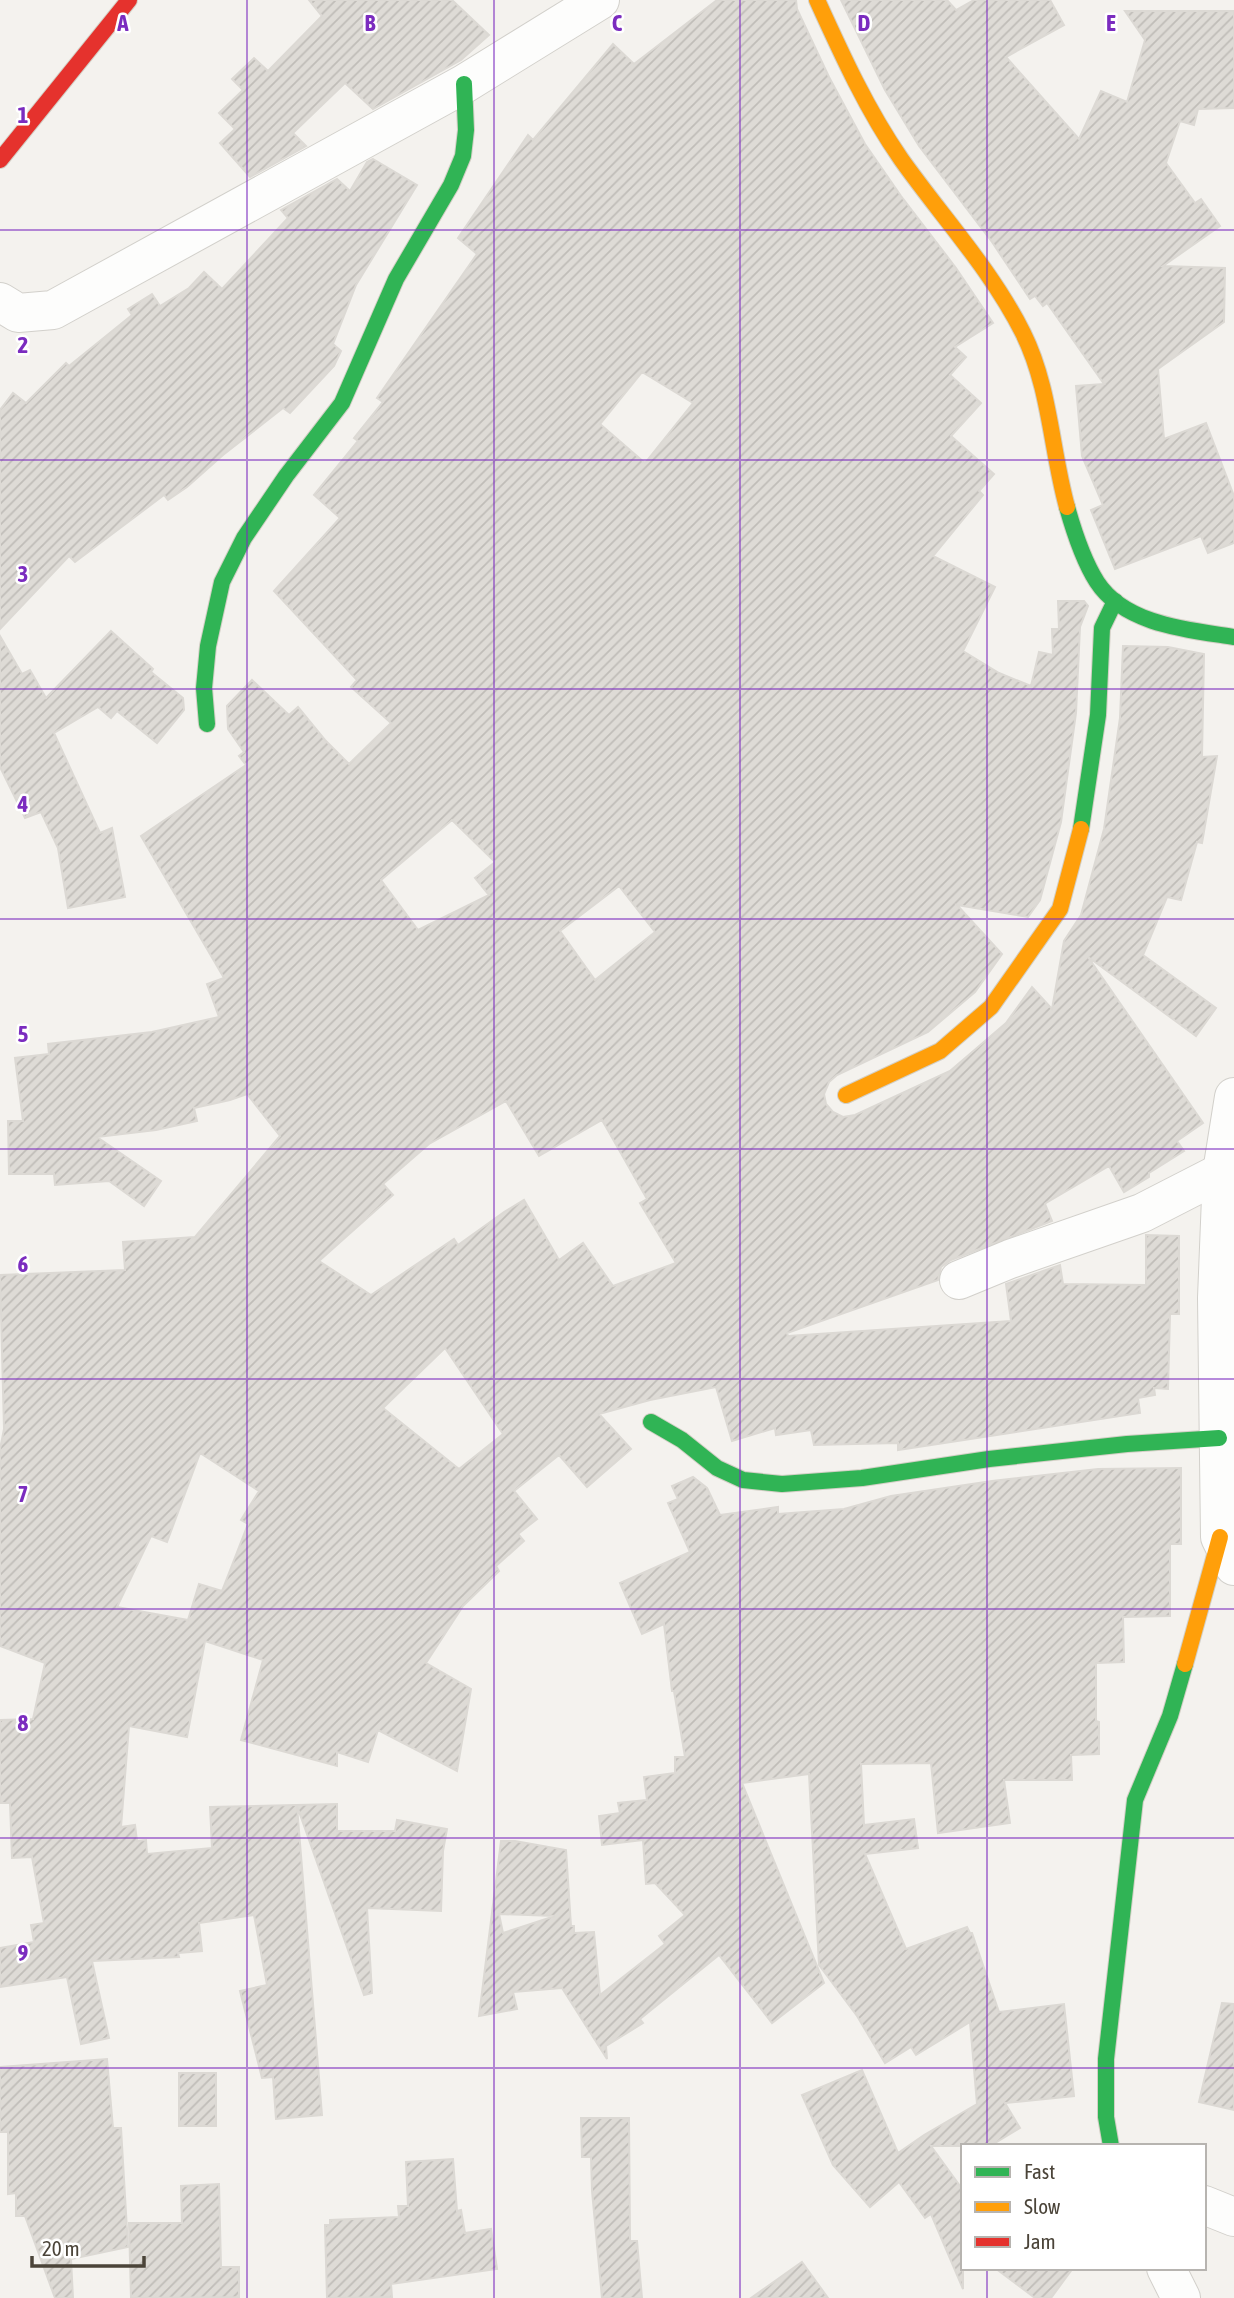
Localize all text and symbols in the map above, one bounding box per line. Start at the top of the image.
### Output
text: A [116,10,129,36]
text: B [365,10,376,36]
text: C [612,10,623,36]
text: D [858,10,871,36]
text: E [1106,10,1116,36]
text: 1 [18,102,29,128]
text: 2 [18,332,28,358]
text: 3 [18,561,28,587]
text: 4 [17,791,29,817]
text: 5 [18,1021,29,1047]
text: 6 [18,1251,29,1277]
text: 7 [18,1481,28,1507]
text: 8 [18,1710,29,1736]
text: 9 [18,1940,29,1966]
legend [961,2144,1206,2270]
text: Fast [1024,2159,1055,2183]
text: Slow [1024,2194,1061,2218]
scale bar [32,2224,144,2268]
text: Jam [1024,2229,1056,2253]
text: 20 m [42,2236,80,2260]

